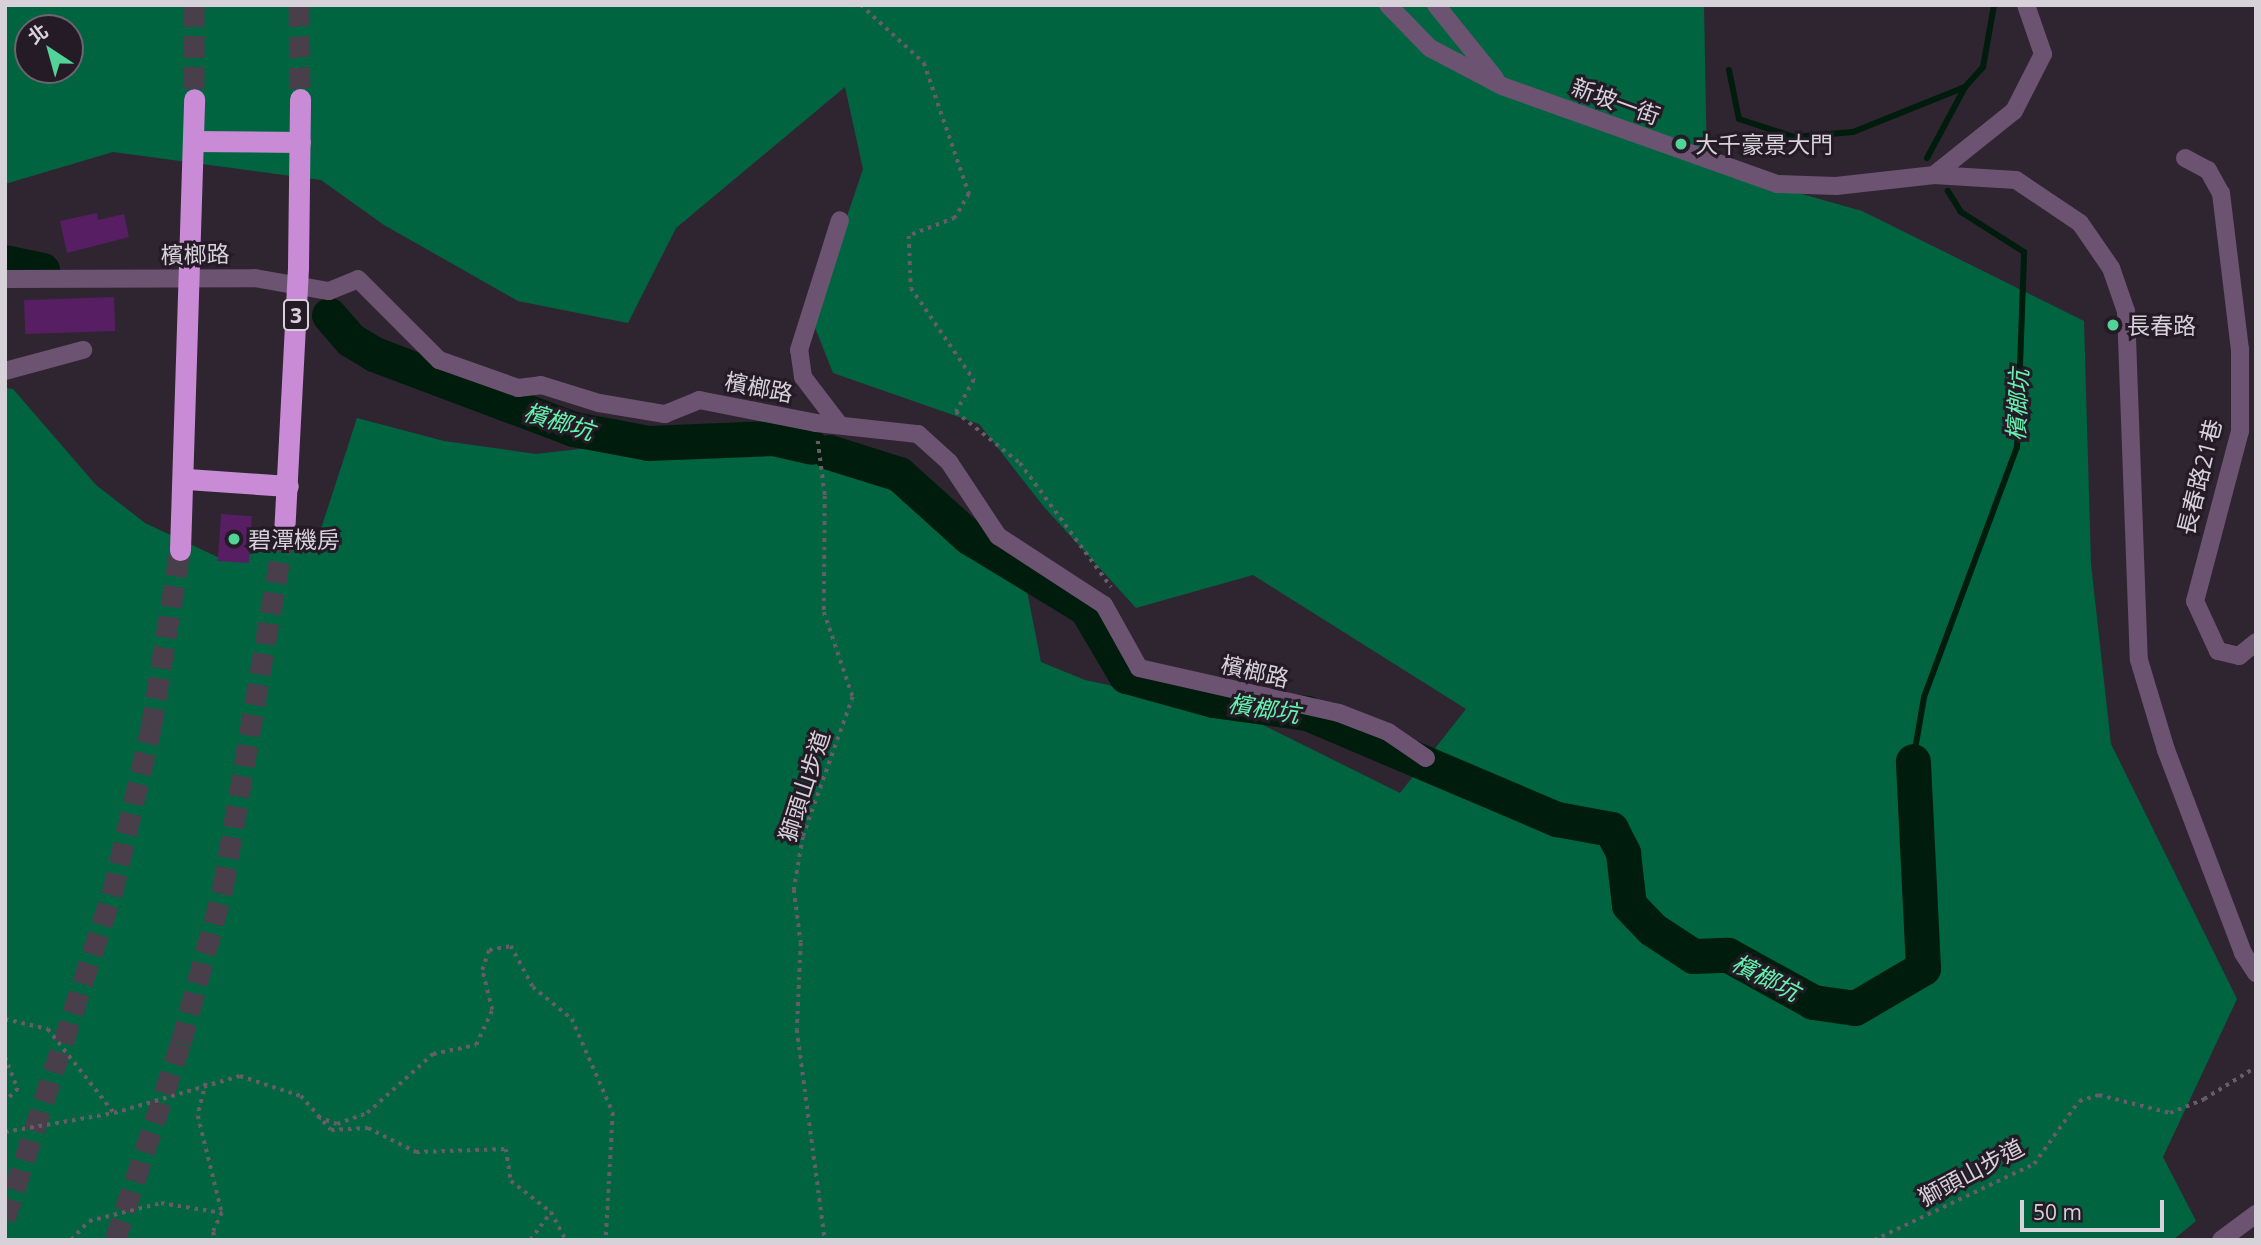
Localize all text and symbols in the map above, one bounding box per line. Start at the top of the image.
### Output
north arrow [14,14,84,84]
text: 北 [22,18,53,50]
street label: 新坡一街 [1568,72,1664,130]
place label: 大千豪景大門 [1695,130,1833,158]
marker: 大千豪景大門 [1673,136,1689,152]
street label: 檳榔路 [160,240,230,268]
road number: 3 [282,298,310,332]
place label: 長春路 [2127,311,2196,339]
marker: 長春路 [2105,317,2121,333]
street label: 檳榔路 [723,367,795,407]
water label: 檳榔坑 [2001,368,2033,442]
water label: 檳榔坑 [520,397,598,445]
street label: 長春路21巷 [2171,416,2227,538]
place label: 碧潭機房 [248,525,340,553]
marker: 碧潭機房 [226,531,242,547]
street label: 檳榔路 [1218,650,1292,692]
water label: 檳榔坑 [1226,688,1302,728]
street label: 獅頭山步道 [773,727,835,845]
water label: 檳榔坑 [1727,948,1805,1006]
street label: 獅頭山步道 [1914,1133,2028,1211]
scale bar [2023,1186,2166,1230]
text: 50 m [2033,1198,2082,1226]

